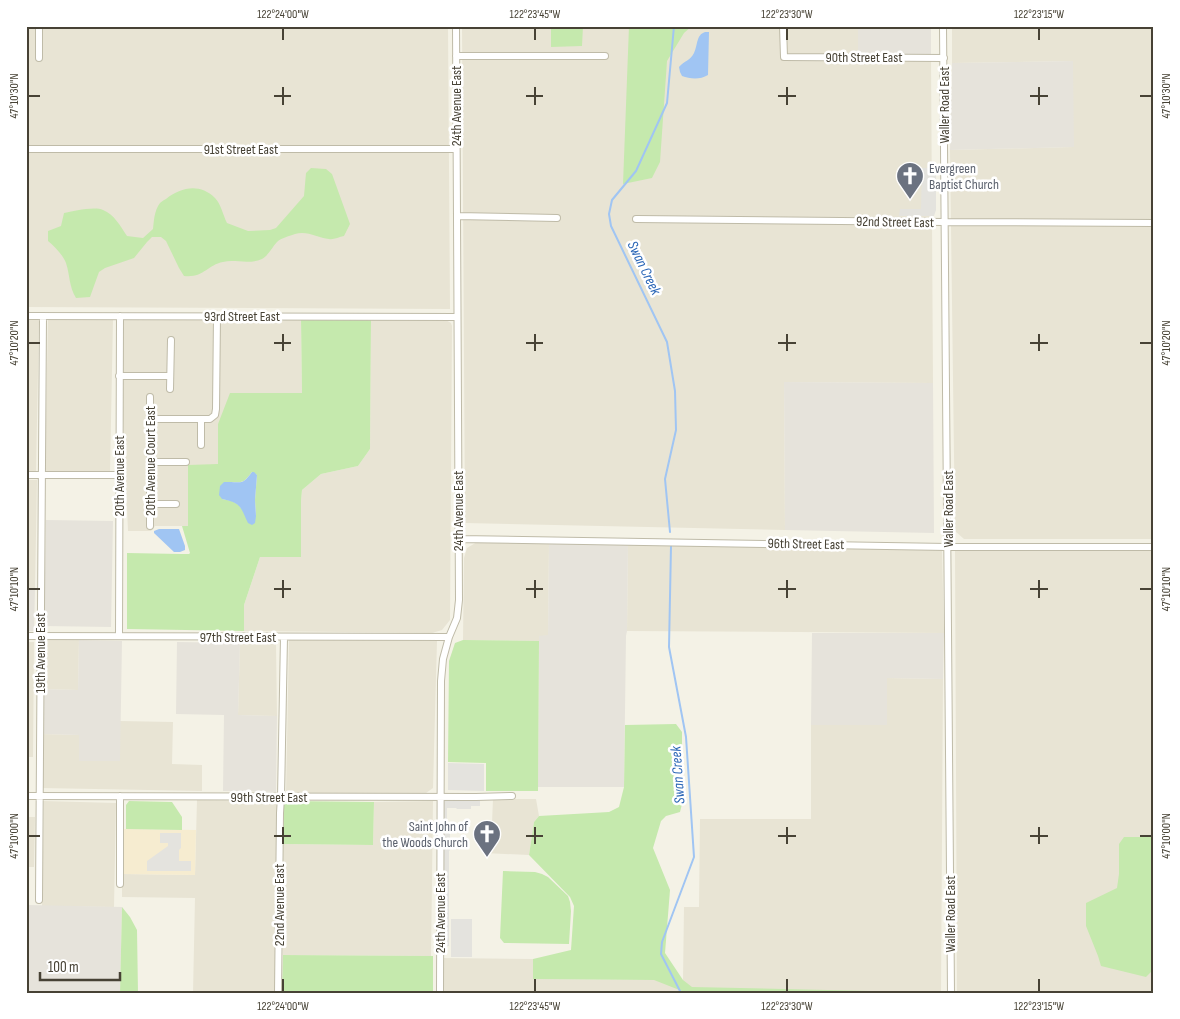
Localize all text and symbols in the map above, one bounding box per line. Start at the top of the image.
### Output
text: 122°24'00"W [257,7,309,22]
text: 122°23'45"W [510,7,561,22]
text: 122°23'30"W [761,7,813,22]
text: 122°23'15"W [1014,7,1064,22]
street label: 90th Street East [826,49,902,66]
street label: 24th Avenue East [448,66,465,146]
street label: Waller Road East [936,67,953,144]
text: 47°10'30"N [7,73,22,119]
text: 47°10'30"N [1159,73,1174,119]
street label: 91st Street East [204,141,278,158]
place label: Evergreen Baptist Church [929,160,999,193]
church icon: Evergreen Baptist Church [895,161,925,200]
street label: 92nd Street East [856,213,934,231]
water label: Swan Creek [623,238,665,298]
street label: 93rd Street East [204,308,280,325]
text: 47°10'20"N [7,320,22,366]
text: 47°10'20"N [1159,320,1174,366]
street label: 20th Avenue Court East [142,406,159,516]
street label: 20th Avenue East [111,435,128,517]
street label: 24th Avenue East [450,471,467,551]
street label: Waller Road East [940,471,957,548]
street label: 96th Street East [767,535,845,553]
text: 47°10'10"N [7,567,22,611]
text: 47°10'10"N [1159,567,1174,611]
street label: 19th Avenue East [32,613,49,693]
street label: 97th Street East [200,629,276,646]
water label: Swan Creek [666,745,689,804]
street label: 99th Street East [231,789,308,806]
text: 47°10'00"N [7,813,22,859]
text: 47°10'00"N [1159,813,1174,859]
place label: Saint John of the Woods Church [382,818,469,851]
church icon: Saint John of the Woods Church [472,819,502,858]
street label: 22nd Avenue East [271,864,288,946]
street label: 24th Avenue East [432,873,449,953]
street label: Waller Road East [942,876,959,953]
scale bar [40,949,120,981]
text: 100 m [48,958,79,977]
text: 122°24'00"W [257,999,309,1014]
text: 122°23'45"W [510,999,561,1014]
text: 122°23'30"W [761,999,813,1014]
text: 122°23'15"W [1014,999,1064,1014]

